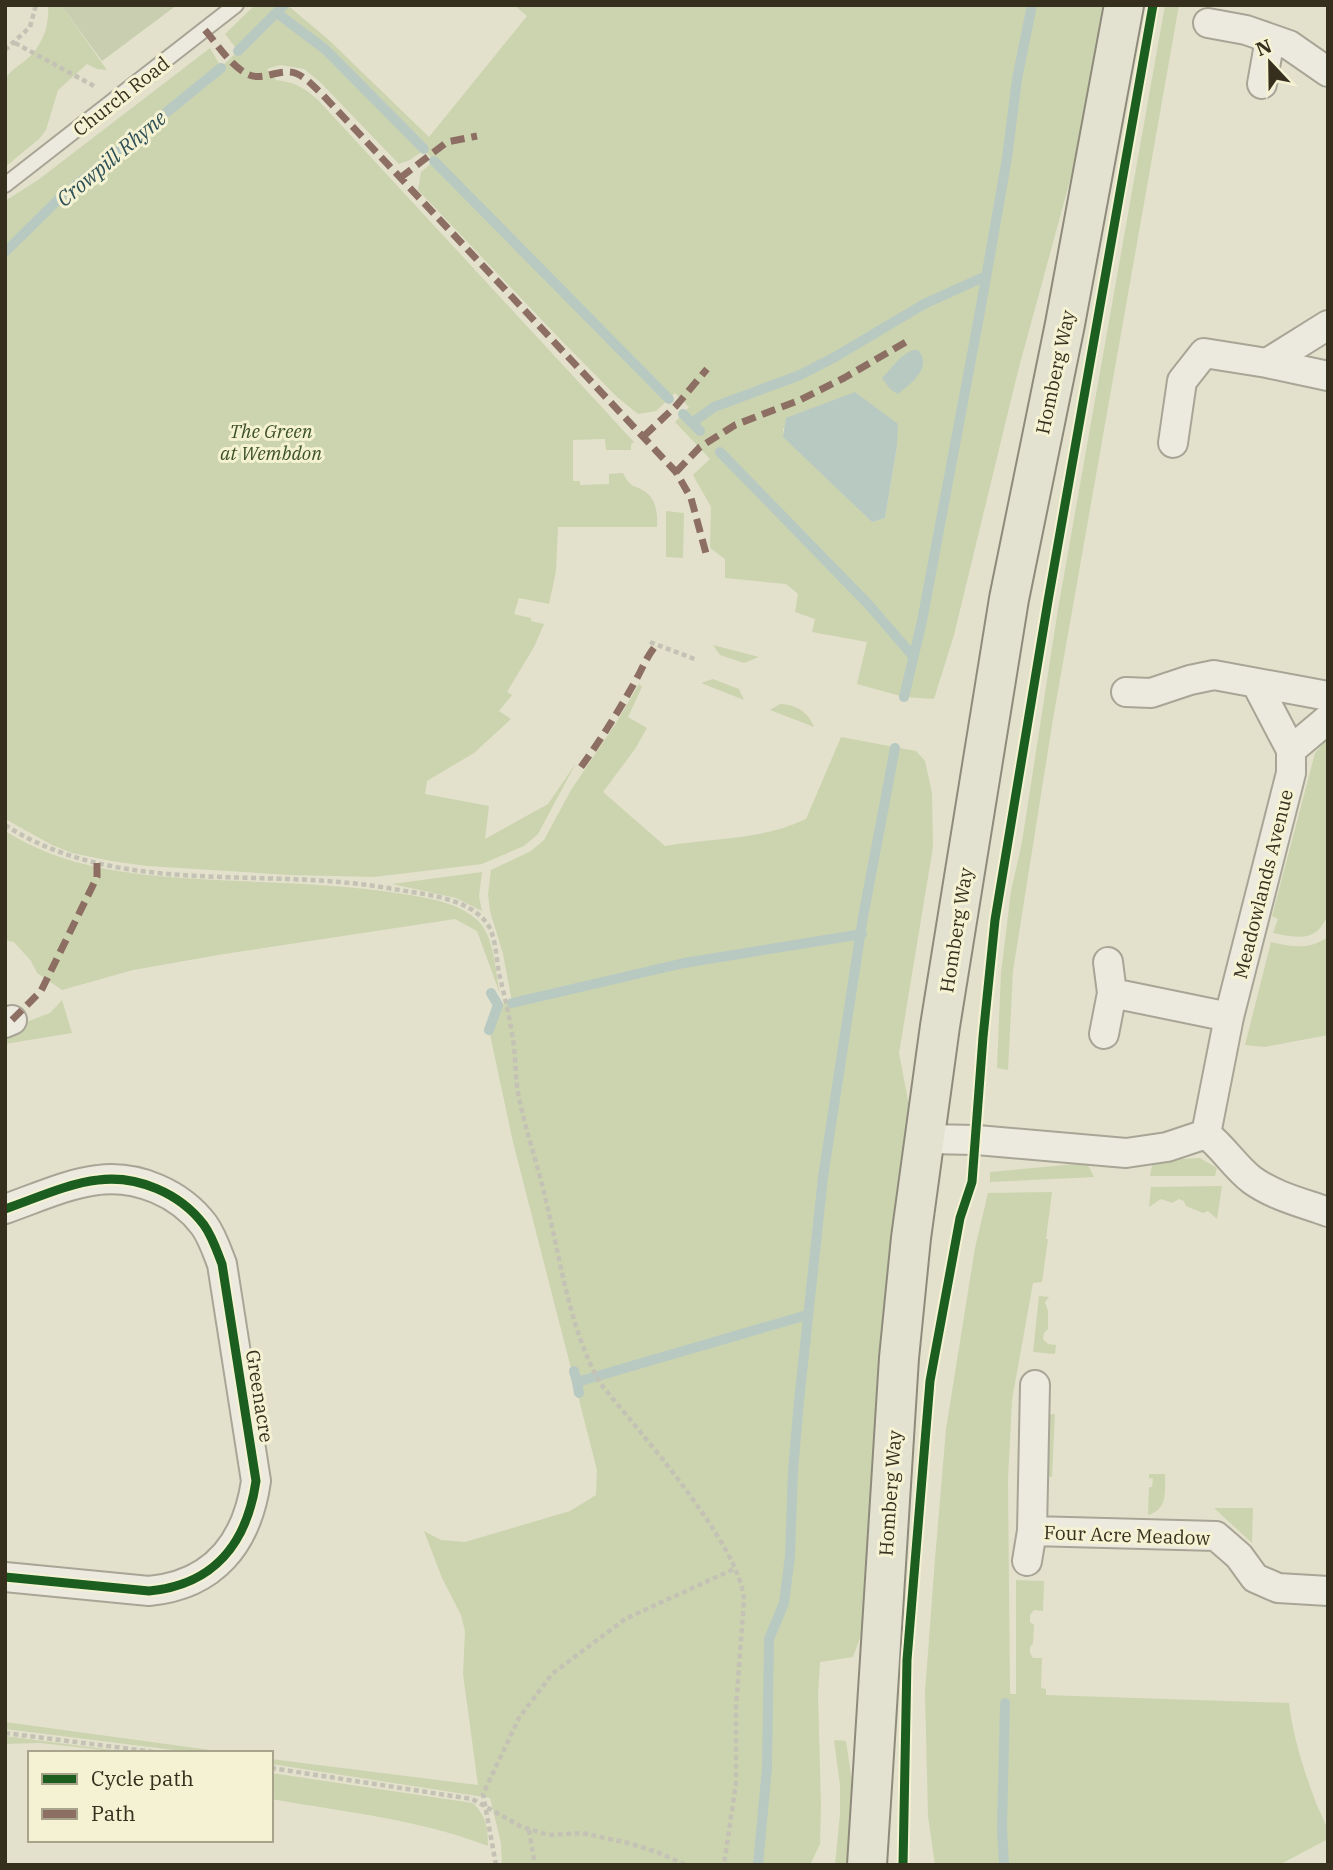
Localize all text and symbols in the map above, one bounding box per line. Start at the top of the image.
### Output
north arrow [1235,28,1305,98]
text: N [1252,33,1275,61]
street label: Church Road [68,51,174,141]
water label: Crowpill Rhyne [50,103,172,212]
street label: Homberg Way [1030,307,1080,436]
park label: The Green at Wembdon [220,419,322,465]
street label: Meadowlands Avenue [1228,787,1298,981]
street label: Homberg Way [934,865,978,994]
street label: Greenacre [241,1348,279,1444]
street label: Homberg Way [874,1428,906,1557]
street label: Four Acre Meadow [1043,1520,1211,1550]
legend [28,1751,273,1842]
text: Cycle path [91,1764,194,1792]
text: Path [91,1799,136,1827]

